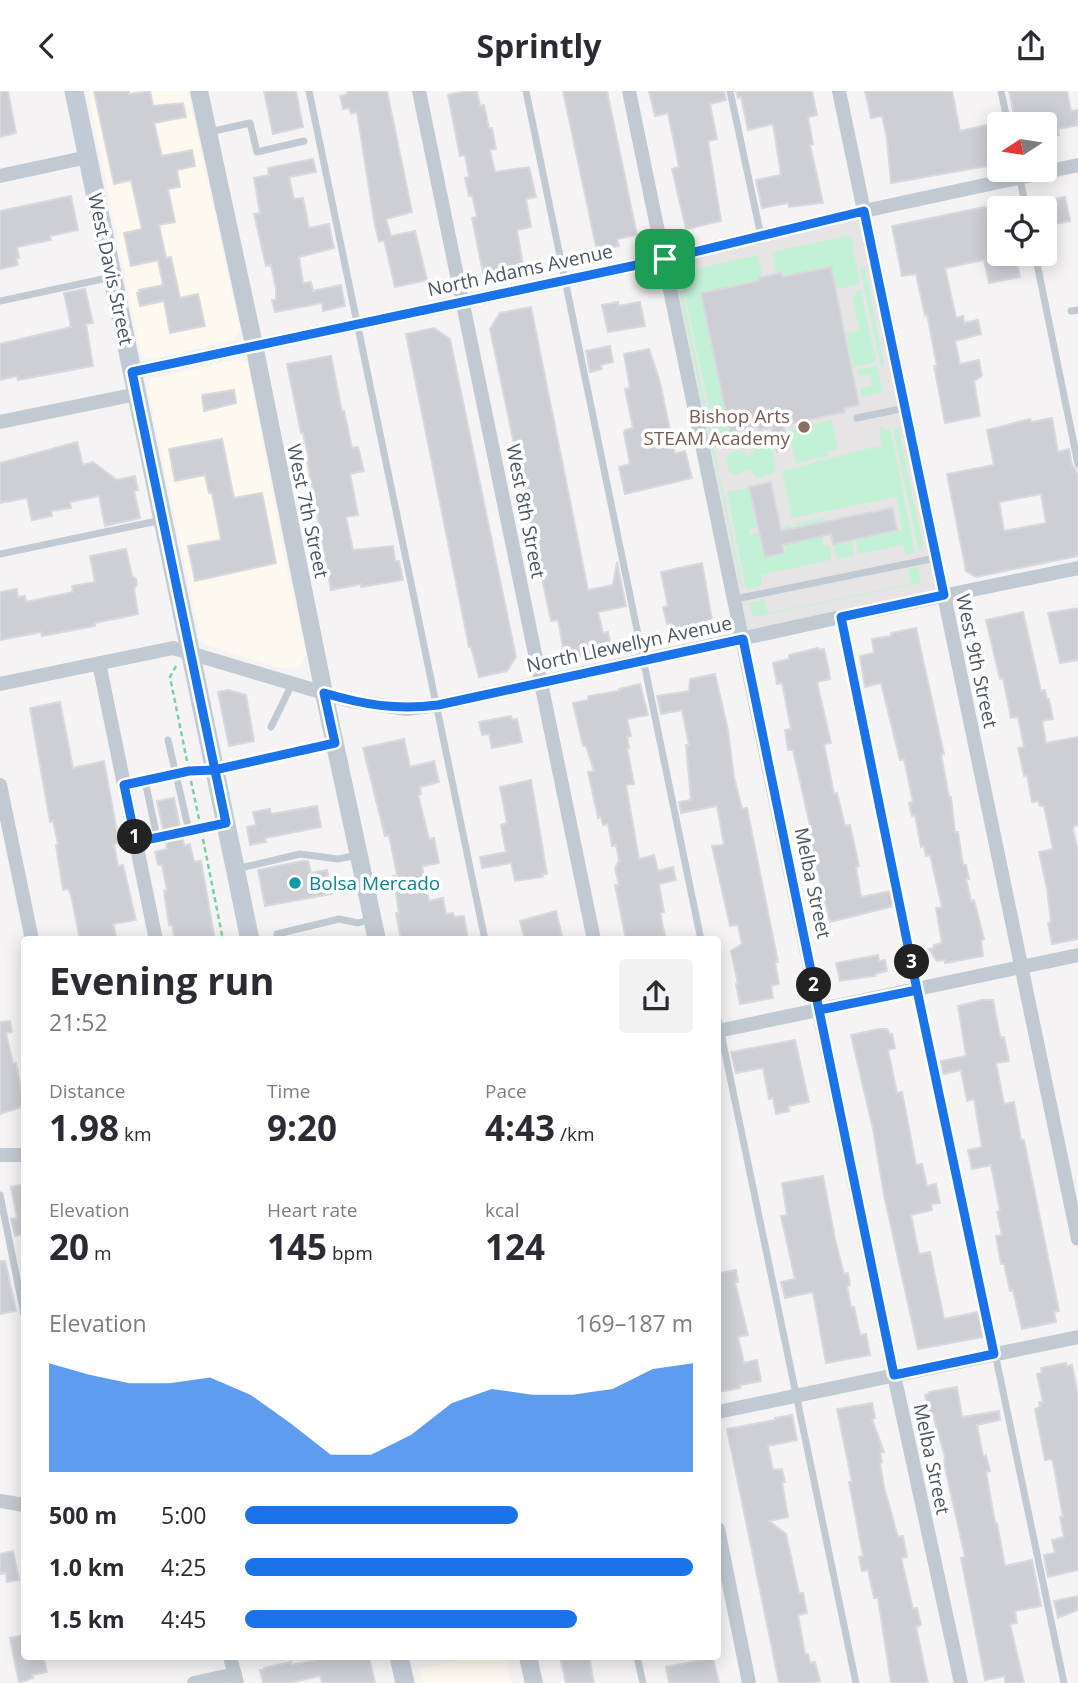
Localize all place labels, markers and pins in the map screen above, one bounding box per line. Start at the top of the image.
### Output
pin [635,229,695,289]
place label: Bishop Arts STEAM Academy [643,403,790,451]
marker: Bishop Arts STEAM Academy [796,419,812,435]
pin: 1 [118,819,152,855]
place label: Bolsa Mercado [309,870,440,896]
marker: Bolsa Mercado [287,875,303,891]
pin: 3 [894,945,930,979]
pin: 2 [796,967,832,1003]

